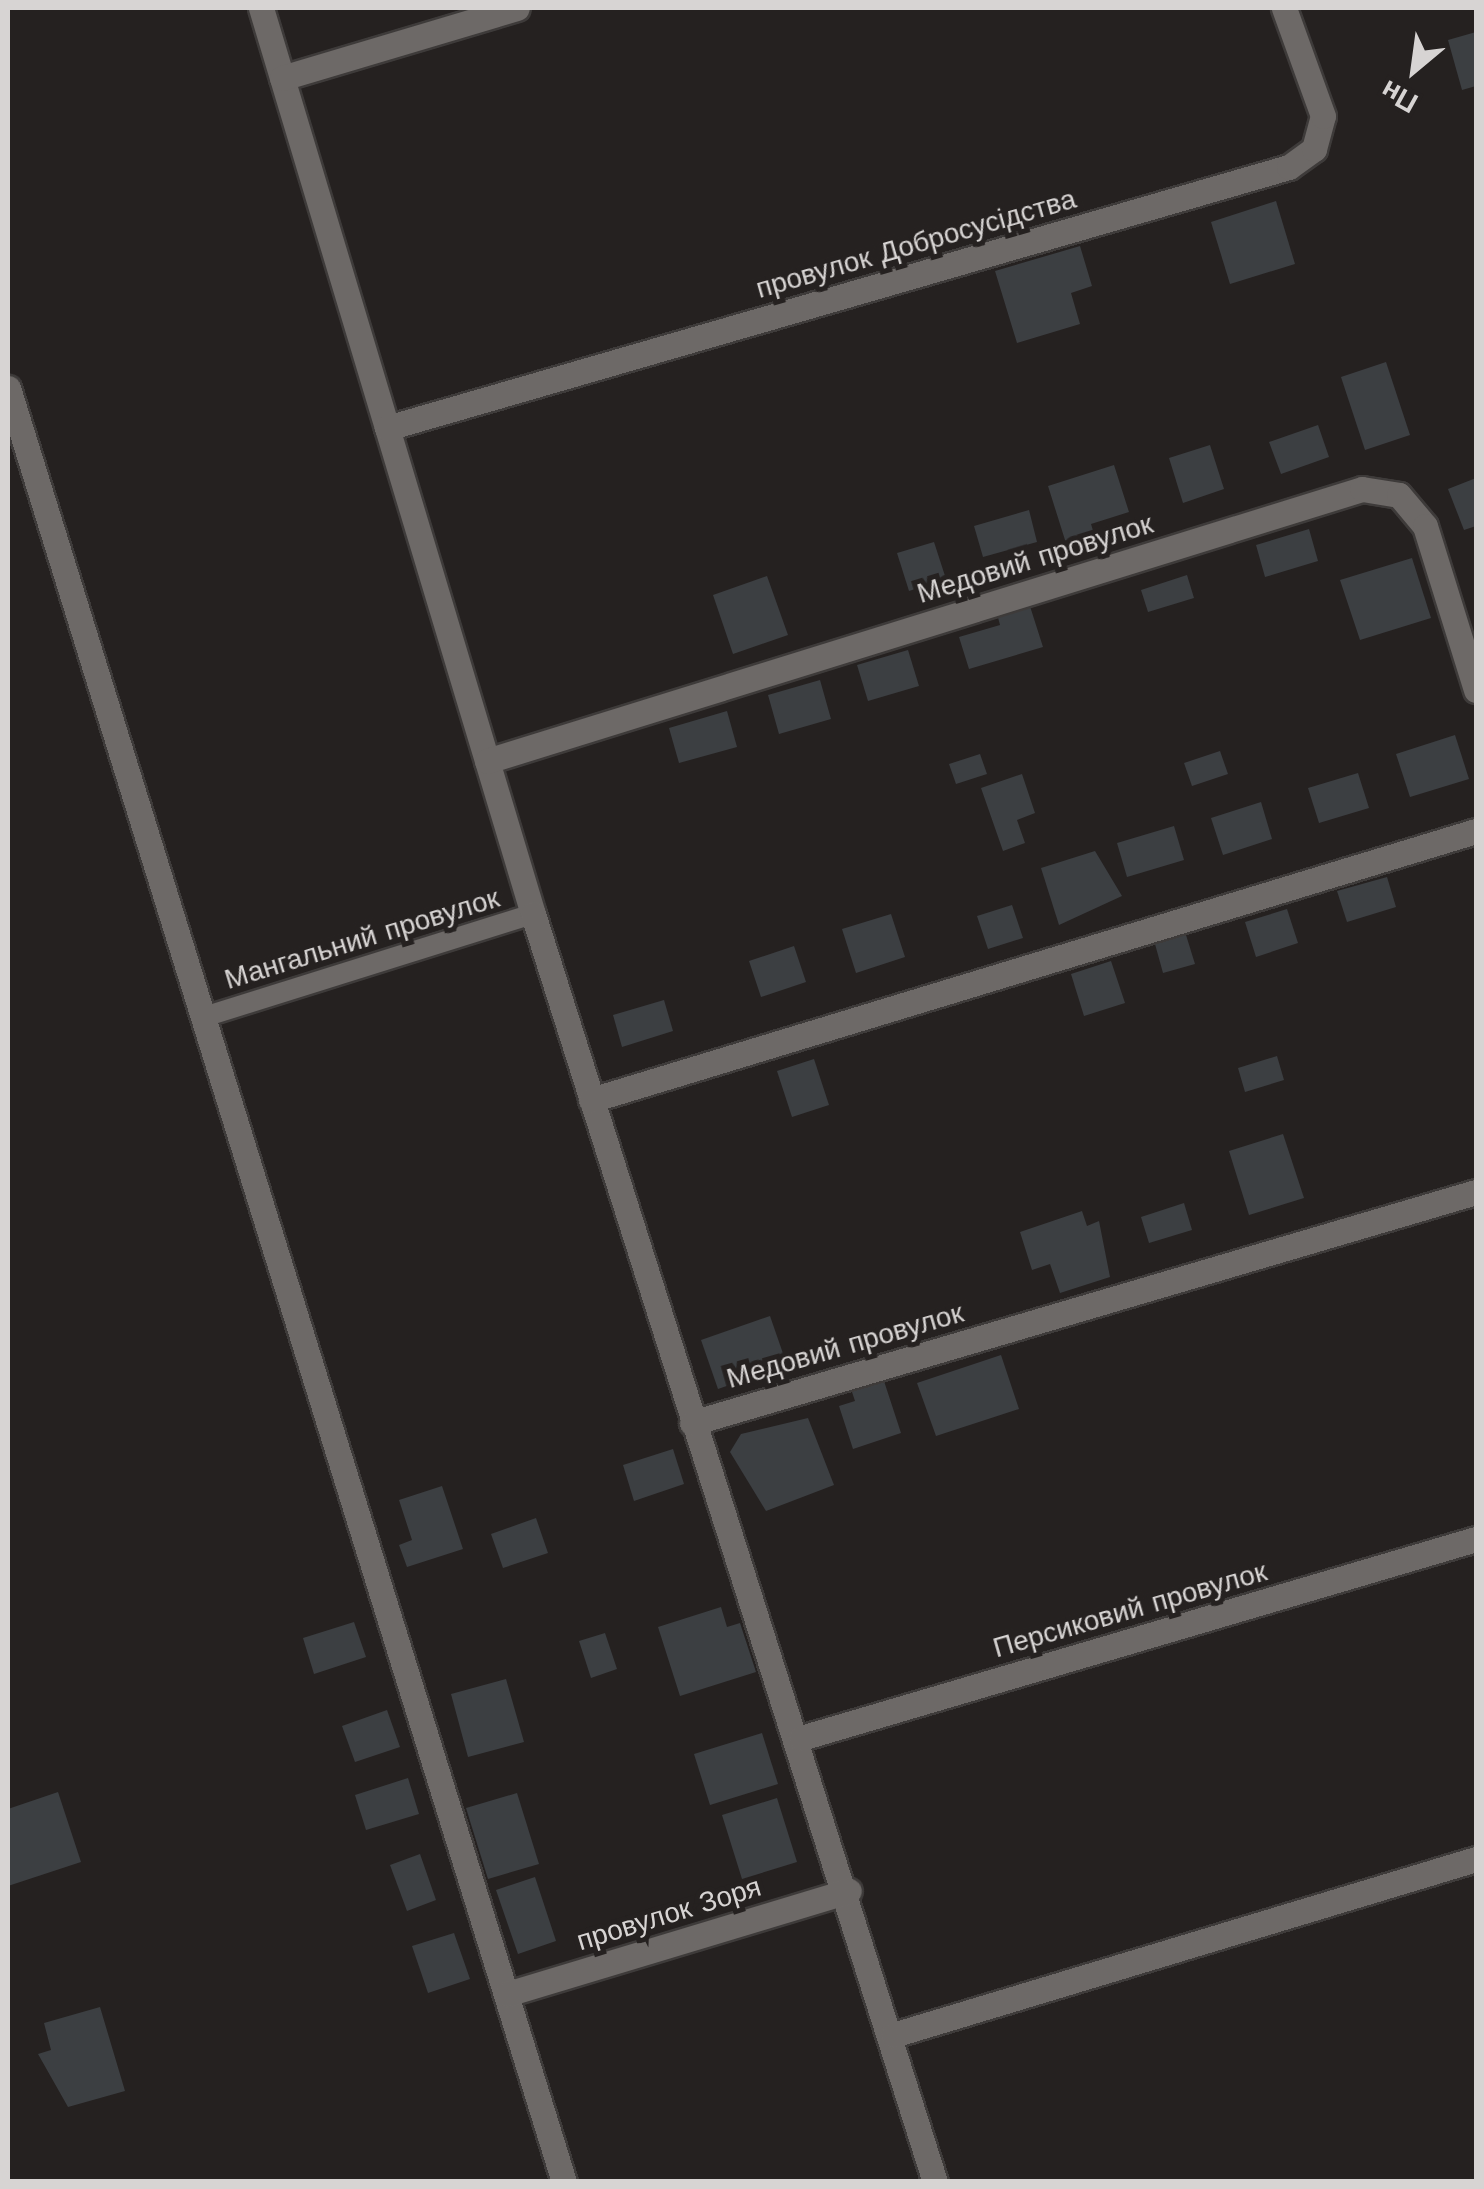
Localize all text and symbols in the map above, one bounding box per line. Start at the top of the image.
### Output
north arrow [1364,20,1464,120]
text: Пн [1375,73,1423,120]
street label: провулок Добросусідства [752,182,1080,306]
street label: Медовий провулок [913,507,1157,611]
street label: Мангальний провулок [221,881,503,997]
street label: Медовий провулок [723,1296,967,1396]
street label: Персиковий провулок [989,1555,1271,1665]
street label: провулок Зоря [573,1870,765,1958]

